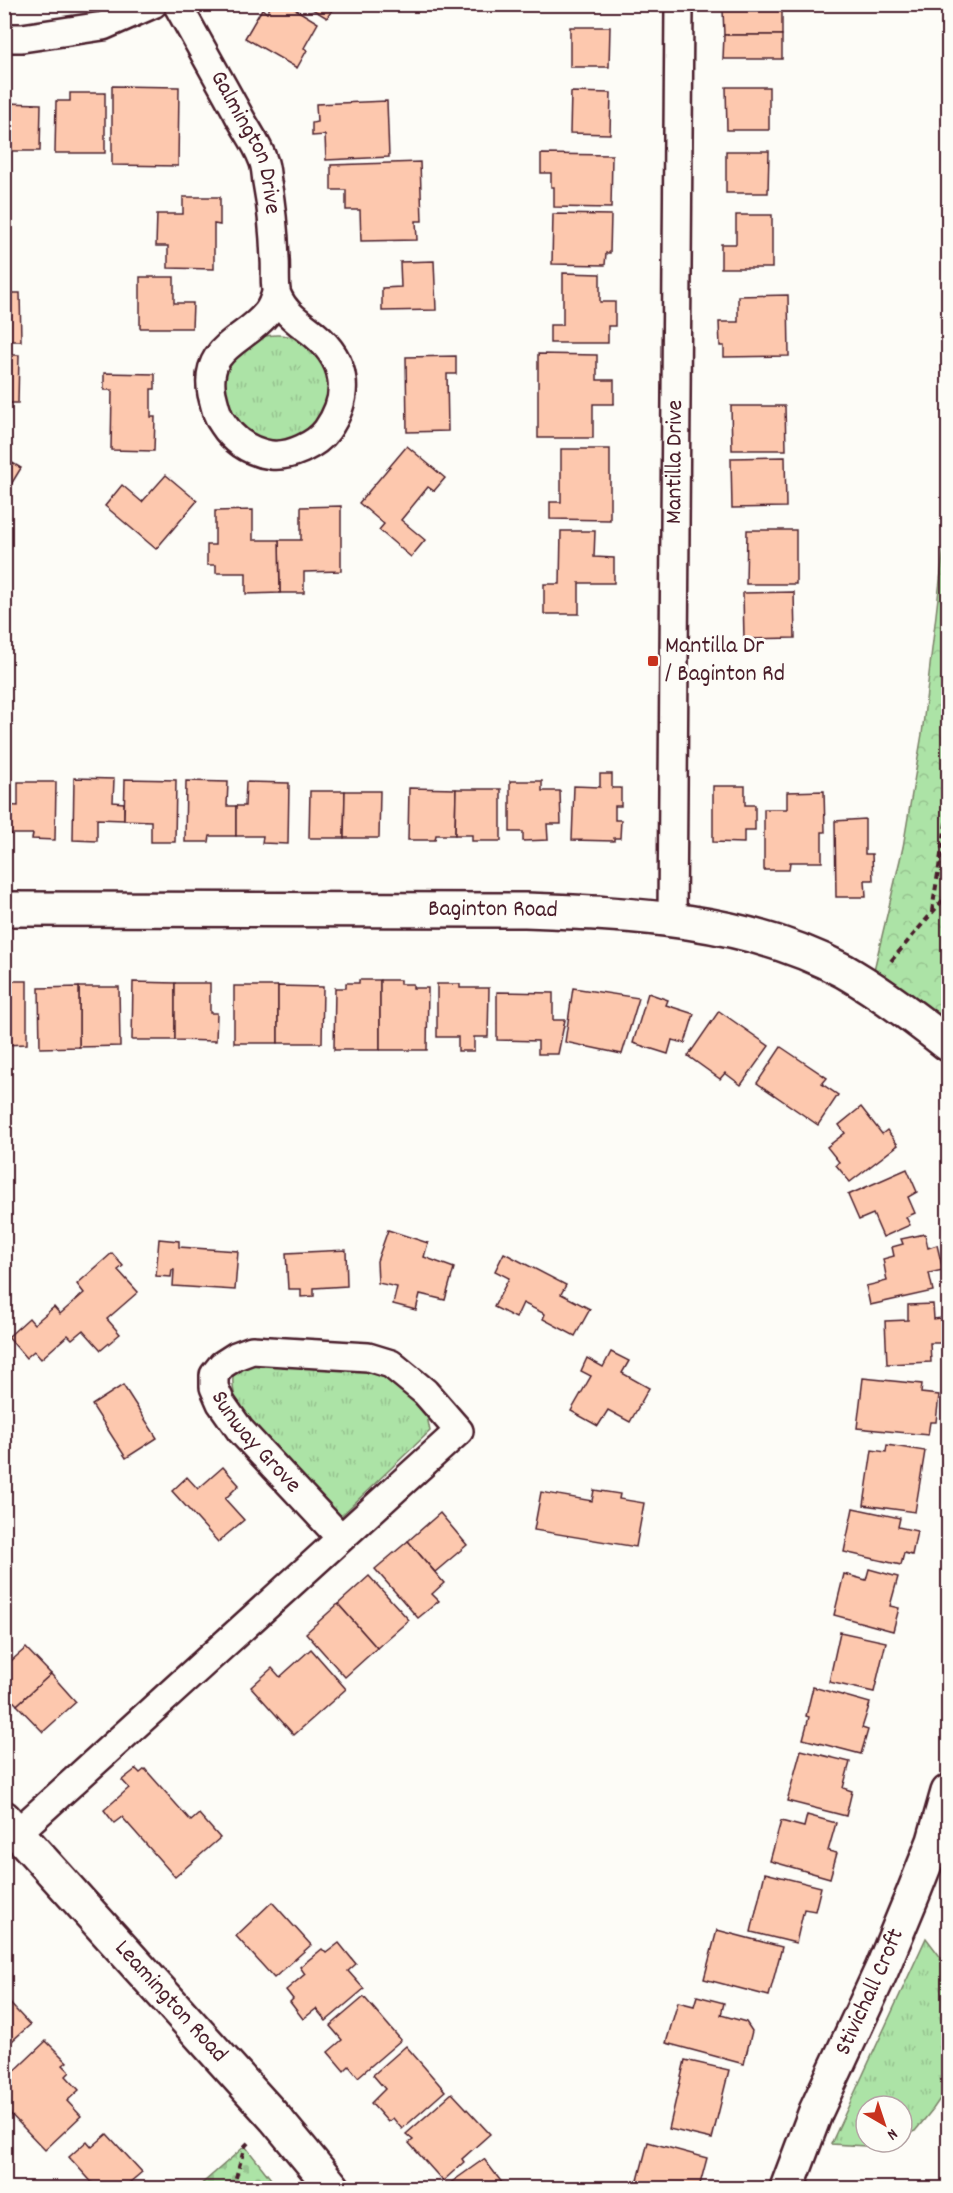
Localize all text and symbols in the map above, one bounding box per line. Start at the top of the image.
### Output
street label: Galmington Drive [200,65,289,216]
street label: Mantilla Drive [658,400,693,524]
place label: Mantilla Dr / Baginton Rd [665,630,785,692]
marker: Mantilla Dr / Baginton Rd [646,654,660,668]
street label: Baginton Road [428,893,558,928]
street label: Sunway Grove [201,1386,308,1502]
street label: Stivichall Croft [827,1923,914,2061]
street label: Leamington Road [106,1933,235,2071]
north arrow [854,2094,914,2154]
text: N [881,2122,902,2145]

